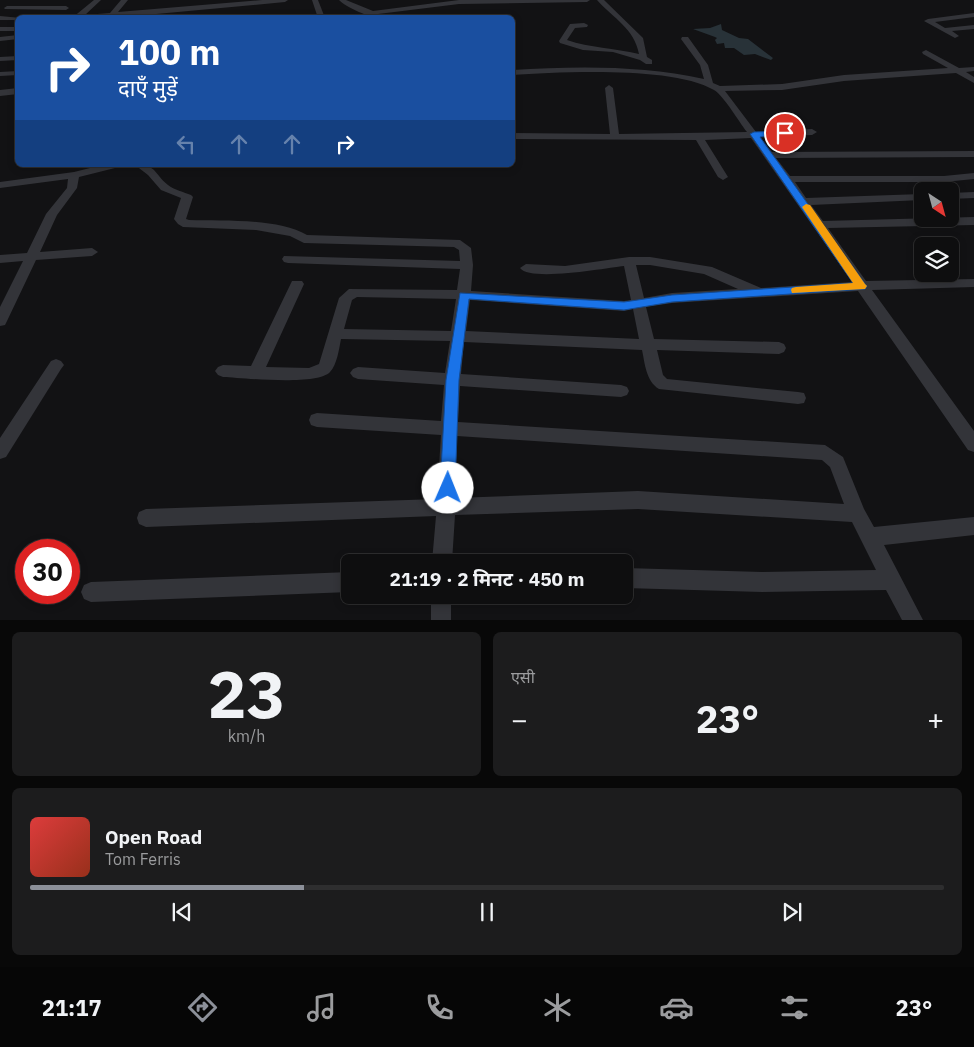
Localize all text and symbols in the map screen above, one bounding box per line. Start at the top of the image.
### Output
text: 100 m [118,29,221,75]
icon: right [35,35,100,100]
text: दाएँ मुड़ें [118,73,178,102]
pin [764,112,806,154]
icon: arrive [771,119,799,147]
icon: left [172,130,200,158]
icon: ahead [225,130,253,158]
icon: ahead [278,130,306,158]
icon: right [331,130,359,158]
north arrow [914,182,959,228]
map controls [914,182,959,282]
button: layers [914,237,959,282]
position arrow [421,461,473,513]
speed limit sign: 30 [15,539,80,604]
text: 21:19 · 2 मिनट · 450 m [390,567,584,591]
text: 23 [207,651,286,736]
text: एसी [511,667,535,687]
text: 23° [696,694,759,743]
text: − [511,701,528,738]
text: + [927,701,944,738]
text: km/h [228,726,265,746]
text: Open Road [105,825,202,849]
text: Tom Ferris [105,849,181,869]
icon: previous [168,898,196,926]
icon: pause [473,898,501,926]
icon: next [778,898,806,926]
icon: directions [185,990,220,1025]
icon: music [304,990,339,1025]
icon: phone [422,990,457,1025]
icon: climate [540,990,575,1025]
icon: car [659,990,694,1025]
icon: filters [777,990,812,1025]
text: 21:17 [42,993,102,1022]
text: 23° [895,993,932,1022]

